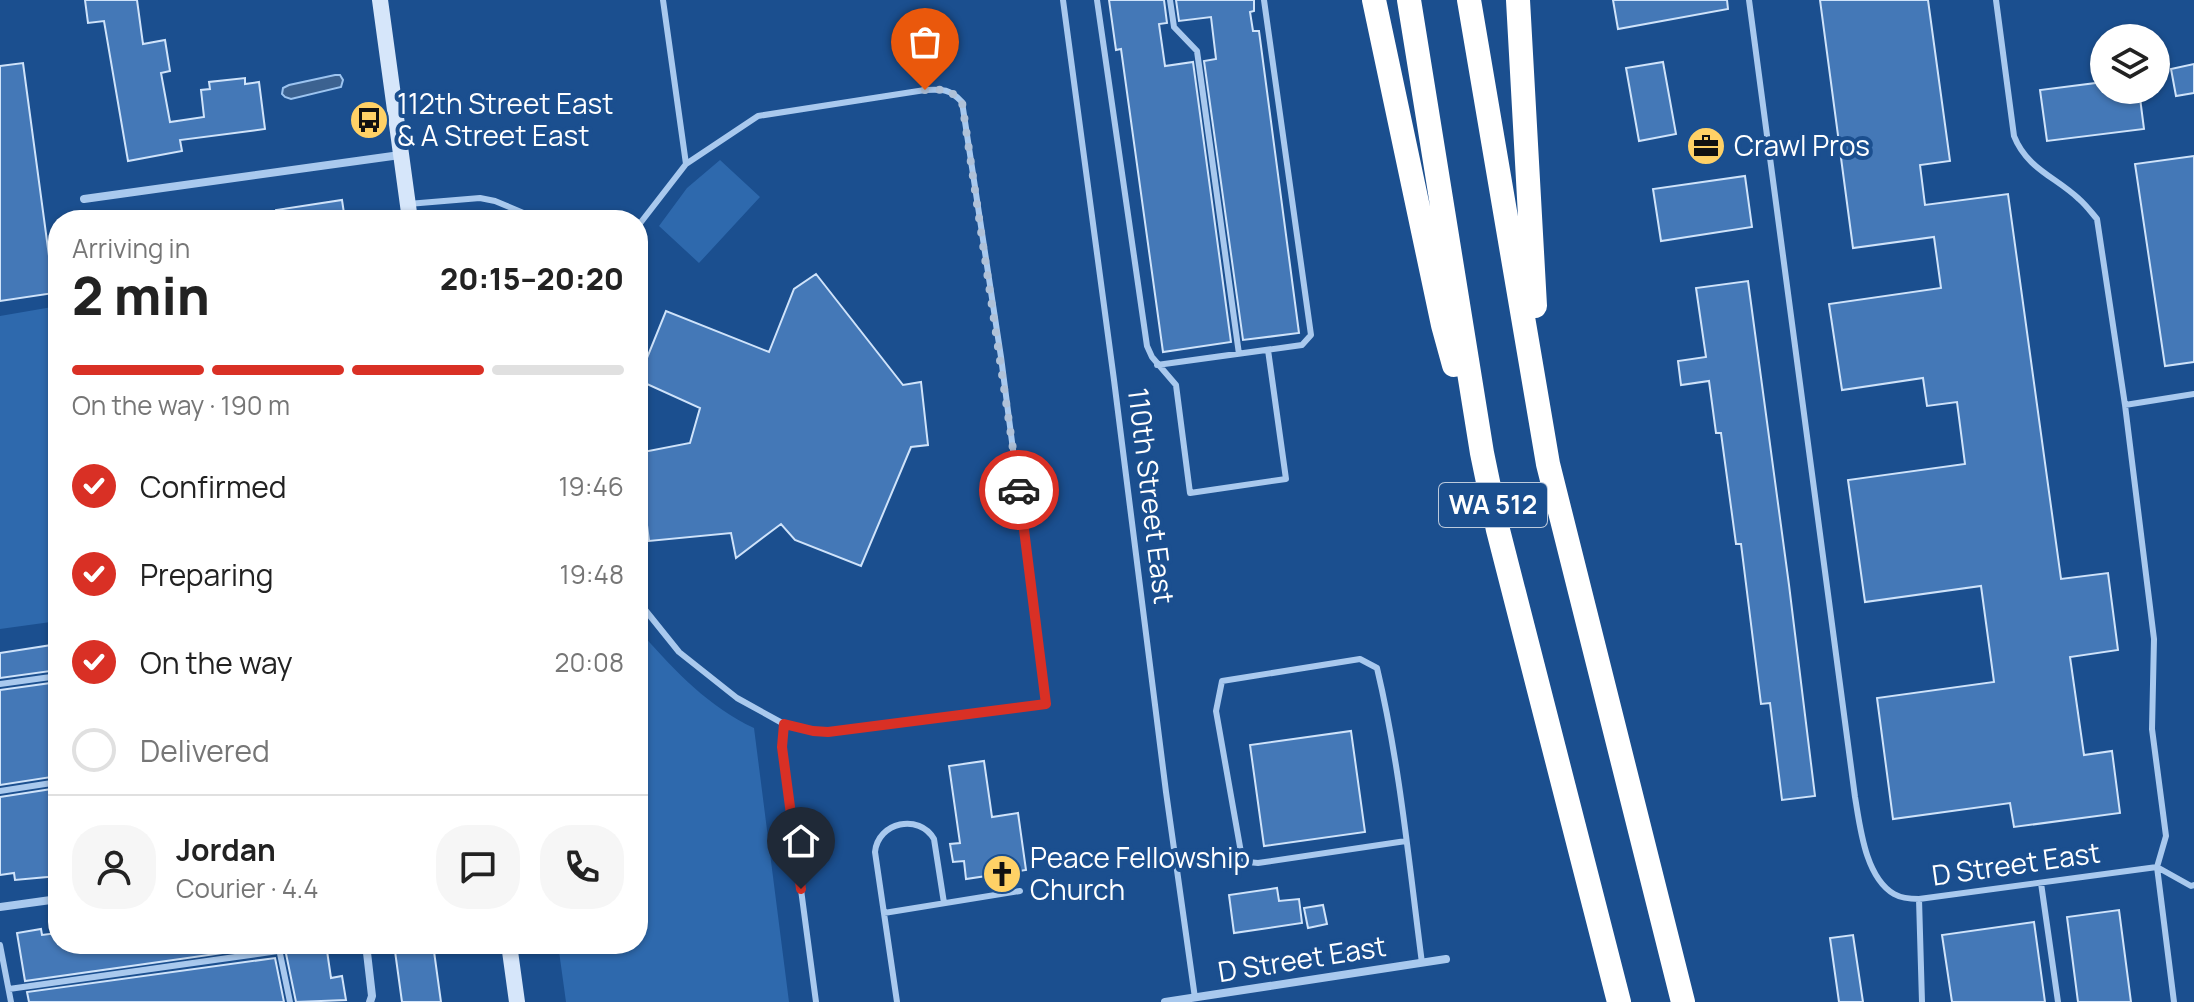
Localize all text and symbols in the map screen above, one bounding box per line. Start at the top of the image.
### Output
pin [891,8,959,90]
icon: bag [903,20,947,64]
map controls [2090,24,2170,104]
button: layers [2090,24,2170,104]
place label: 112th Street East & A Street East [397,84,614,154]
bus stop icon: 112th Street East & A Street East [348,99,390,141]
office icon: Crawl Pros [1685,125,1727,167]
place label: Crawl Pros [1734,126,1870,164]
text: Arriving in [72,230,190,266]
text: 20:15–20:20 [440,258,624,299]
text: 2 min [72,260,210,331]
street label: 110th Street East [1120,386,1184,606]
text: On the way · 190 m [72,387,290,423]
courier [979,450,1059,530]
icon: check [72,464,116,508]
text: Confirmed [140,466,287,507]
text: 19:46 [558,468,624,504]
icon: car [997,468,1041,512]
road number: WA 512 [1439,483,1547,527]
icon: check [72,552,116,596]
text: Preparing [140,554,274,595]
text: 19:48 [560,556,624,592]
icon: check [72,640,116,684]
text: On the way [140,642,293,683]
text: 20:08 [555,644,624,680]
text: Delivered [140,730,270,771]
pin [767,807,835,889]
icon: home [779,819,823,863]
button: person [72,825,156,909]
button: chat [436,825,520,909]
button: phone [540,825,624,909]
text: Jordan [176,829,276,870]
street label: D Street East [1929,832,2103,894]
place label: Peace Fellowship Church [1030,838,1250,908]
church icon: Peace Fellowship Church [981,853,1023,895]
text: Courier · 4.4 [176,870,318,906]
street label: D Street East [1215,926,1389,990]

